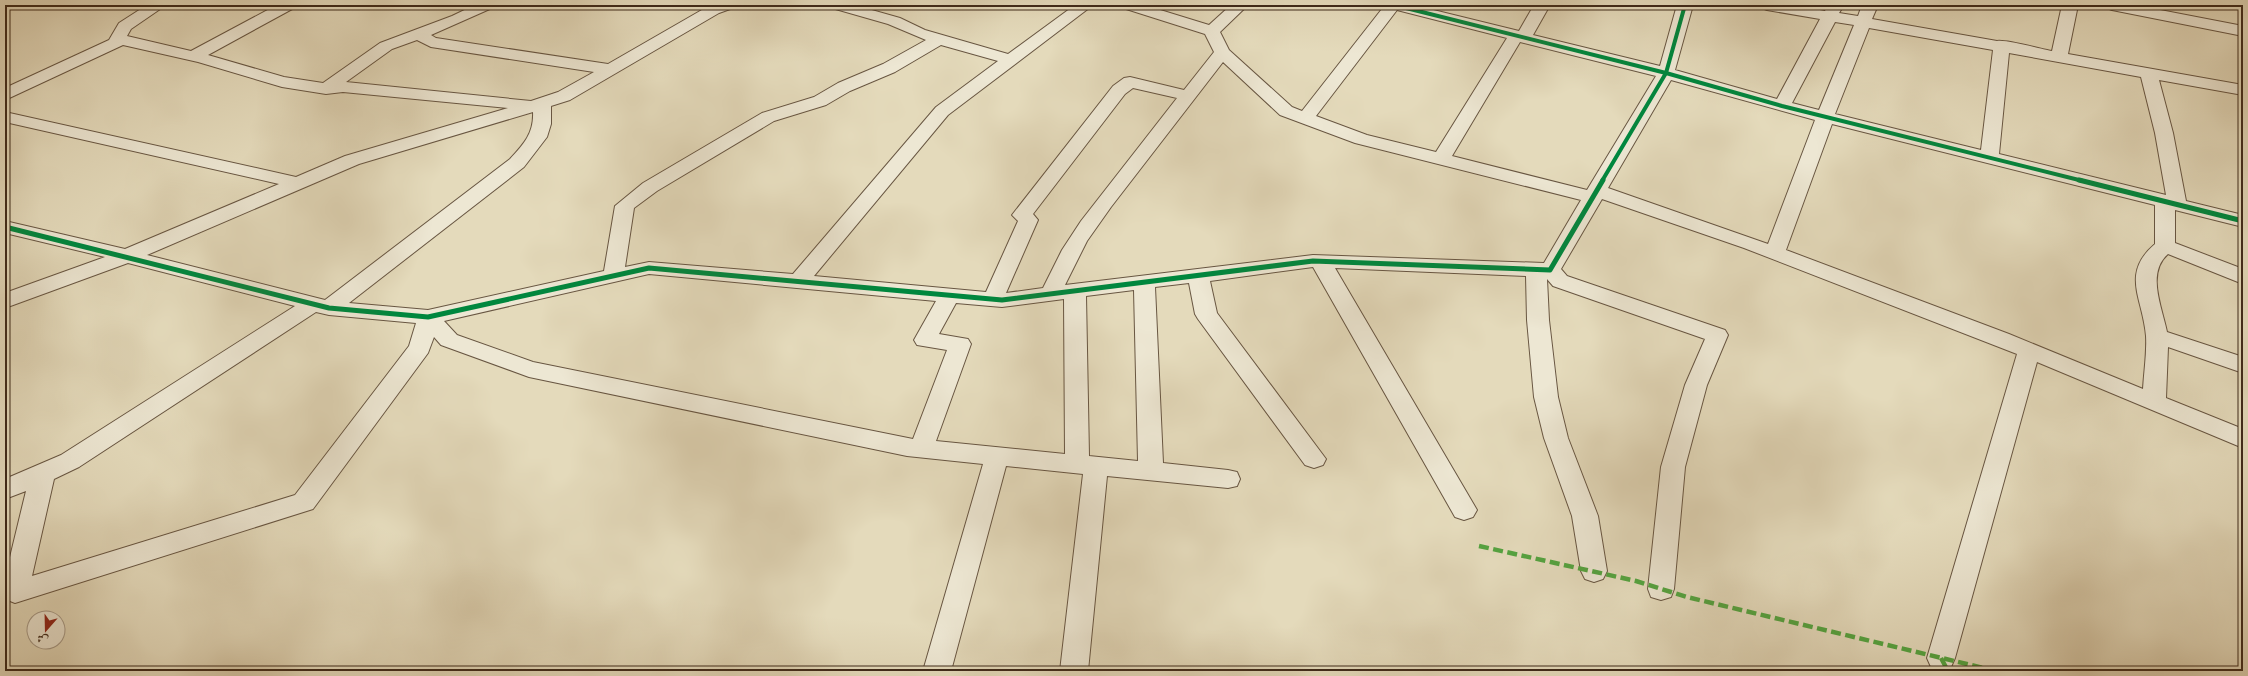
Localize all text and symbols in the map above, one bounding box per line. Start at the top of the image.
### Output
north arrow [26,610,66,650]
text: ش [35,629,51,647]

